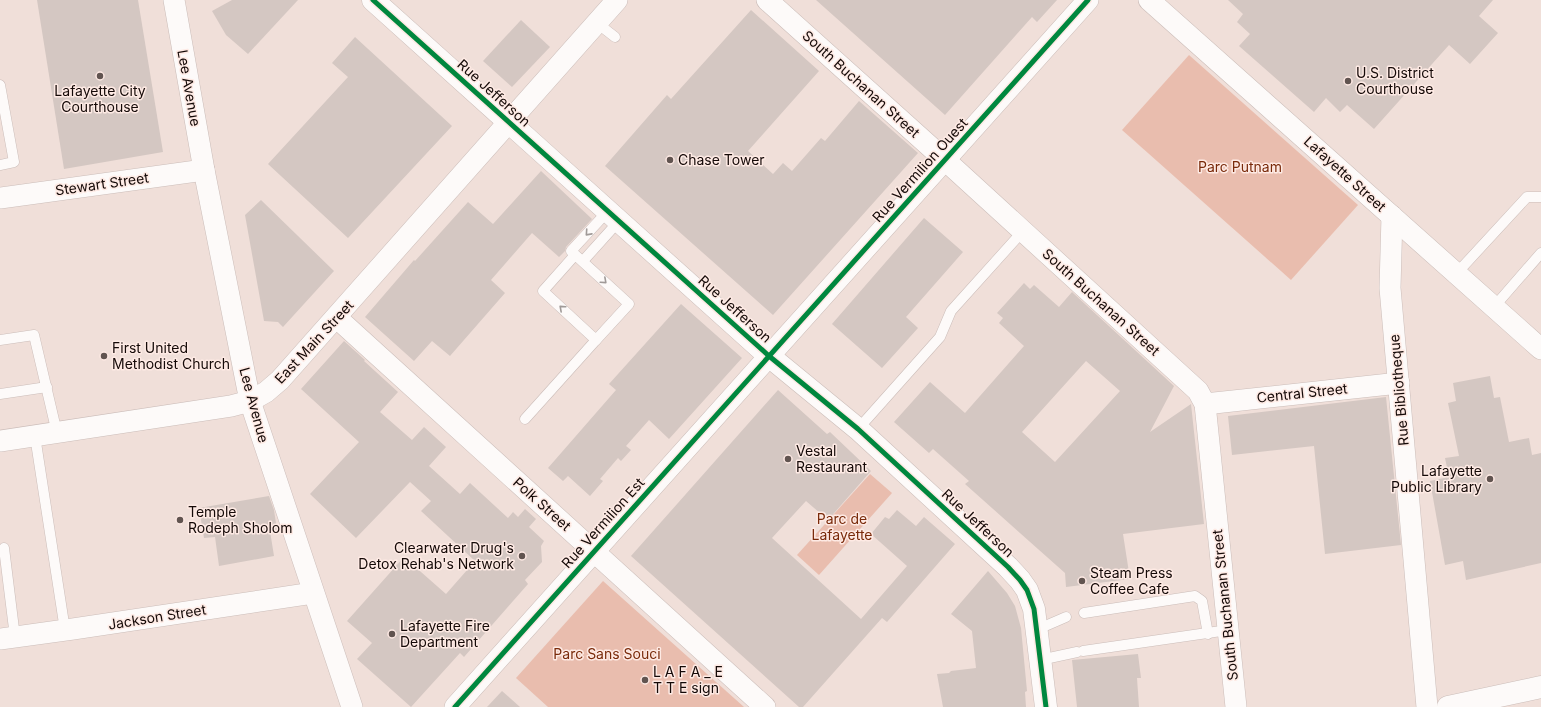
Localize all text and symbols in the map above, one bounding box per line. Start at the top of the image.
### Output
street label: South Buchanan Street [799,26,924,141]
street label: Lee Avenue [174,48,205,127]
street label: Rue Jefferson [454,55,534,130]
place label: U.S. District Courthouse [1356,64,1434,97]
marker: Lafayette City Courthouse [95,71,105,81]
marker: U.S. District Courthouse [1343,76,1353,86]
place label: Lafayette City Courthouse [54,82,146,115]
street label: Rue Vermilion Ouest [868,114,971,225]
street label: Lafayette Street [1301,132,1390,215]
place label: Chase Tower [678,151,765,168]
marker: Chase Tower [665,155,675,165]
park label: Parc Putnam [1198,158,1282,175]
street label: Stewart Street [54,168,150,198]
one-way arrow [585,228,593,236]
street label: South Buchanan Street [1039,244,1164,359]
street label: Rue Jefferson [695,271,775,346]
one-way arrow [600,276,607,283]
street label: East Main Street [271,296,357,387]
one-way arrow [559,305,567,313]
street label: Rue Bibliotheque [1385,334,1412,446]
place label: First United Methodist Church [112,339,230,372]
marker: First United Methodist Church [99,351,109,361]
street label: Lee Avenue [236,365,273,444]
street label: Central Street [1256,379,1349,406]
place label: Vestal Restaurant [796,442,868,475]
marker: Vestal Restaurant [783,454,793,464]
place label: Lafayette Public Library [1391,462,1482,495]
street label: Polk Street [510,473,575,534]
street label: Rue Vermilion Est [558,474,648,571]
marker: Lafayette Public Library [1485,474,1495,484]
street label: Rue Jefferson [939,485,1018,560]
place label: Temple Rodeph Sholom [188,503,292,536]
park label: Parc de Lafayette [812,510,873,543]
marker: Temple Rodeph Sholom [175,515,185,525]
street label: South Buchanan Street [1208,528,1241,681]
place label: Clearwater Drug's Detox Rehab's Network [358,539,514,572]
marker: Clearwater Drug's Detox Rehab's Network [517,551,527,561]
place label: Steam Press Coffee Cafe [1090,564,1173,597]
marker: Steam Press Coffee Cafe [1077,576,1087,586]
street label: Jackson Street [107,600,208,633]
place label: Lafayette Fire Department [400,617,490,650]
marker: Lafayette Fire Department [387,629,397,639]
park label: Parc Sans Souci [553,645,661,662]
place label: L A F A _ E T T E sign [653,663,723,696]
marker: L A F A _ E T T E sign [640,675,650,685]

